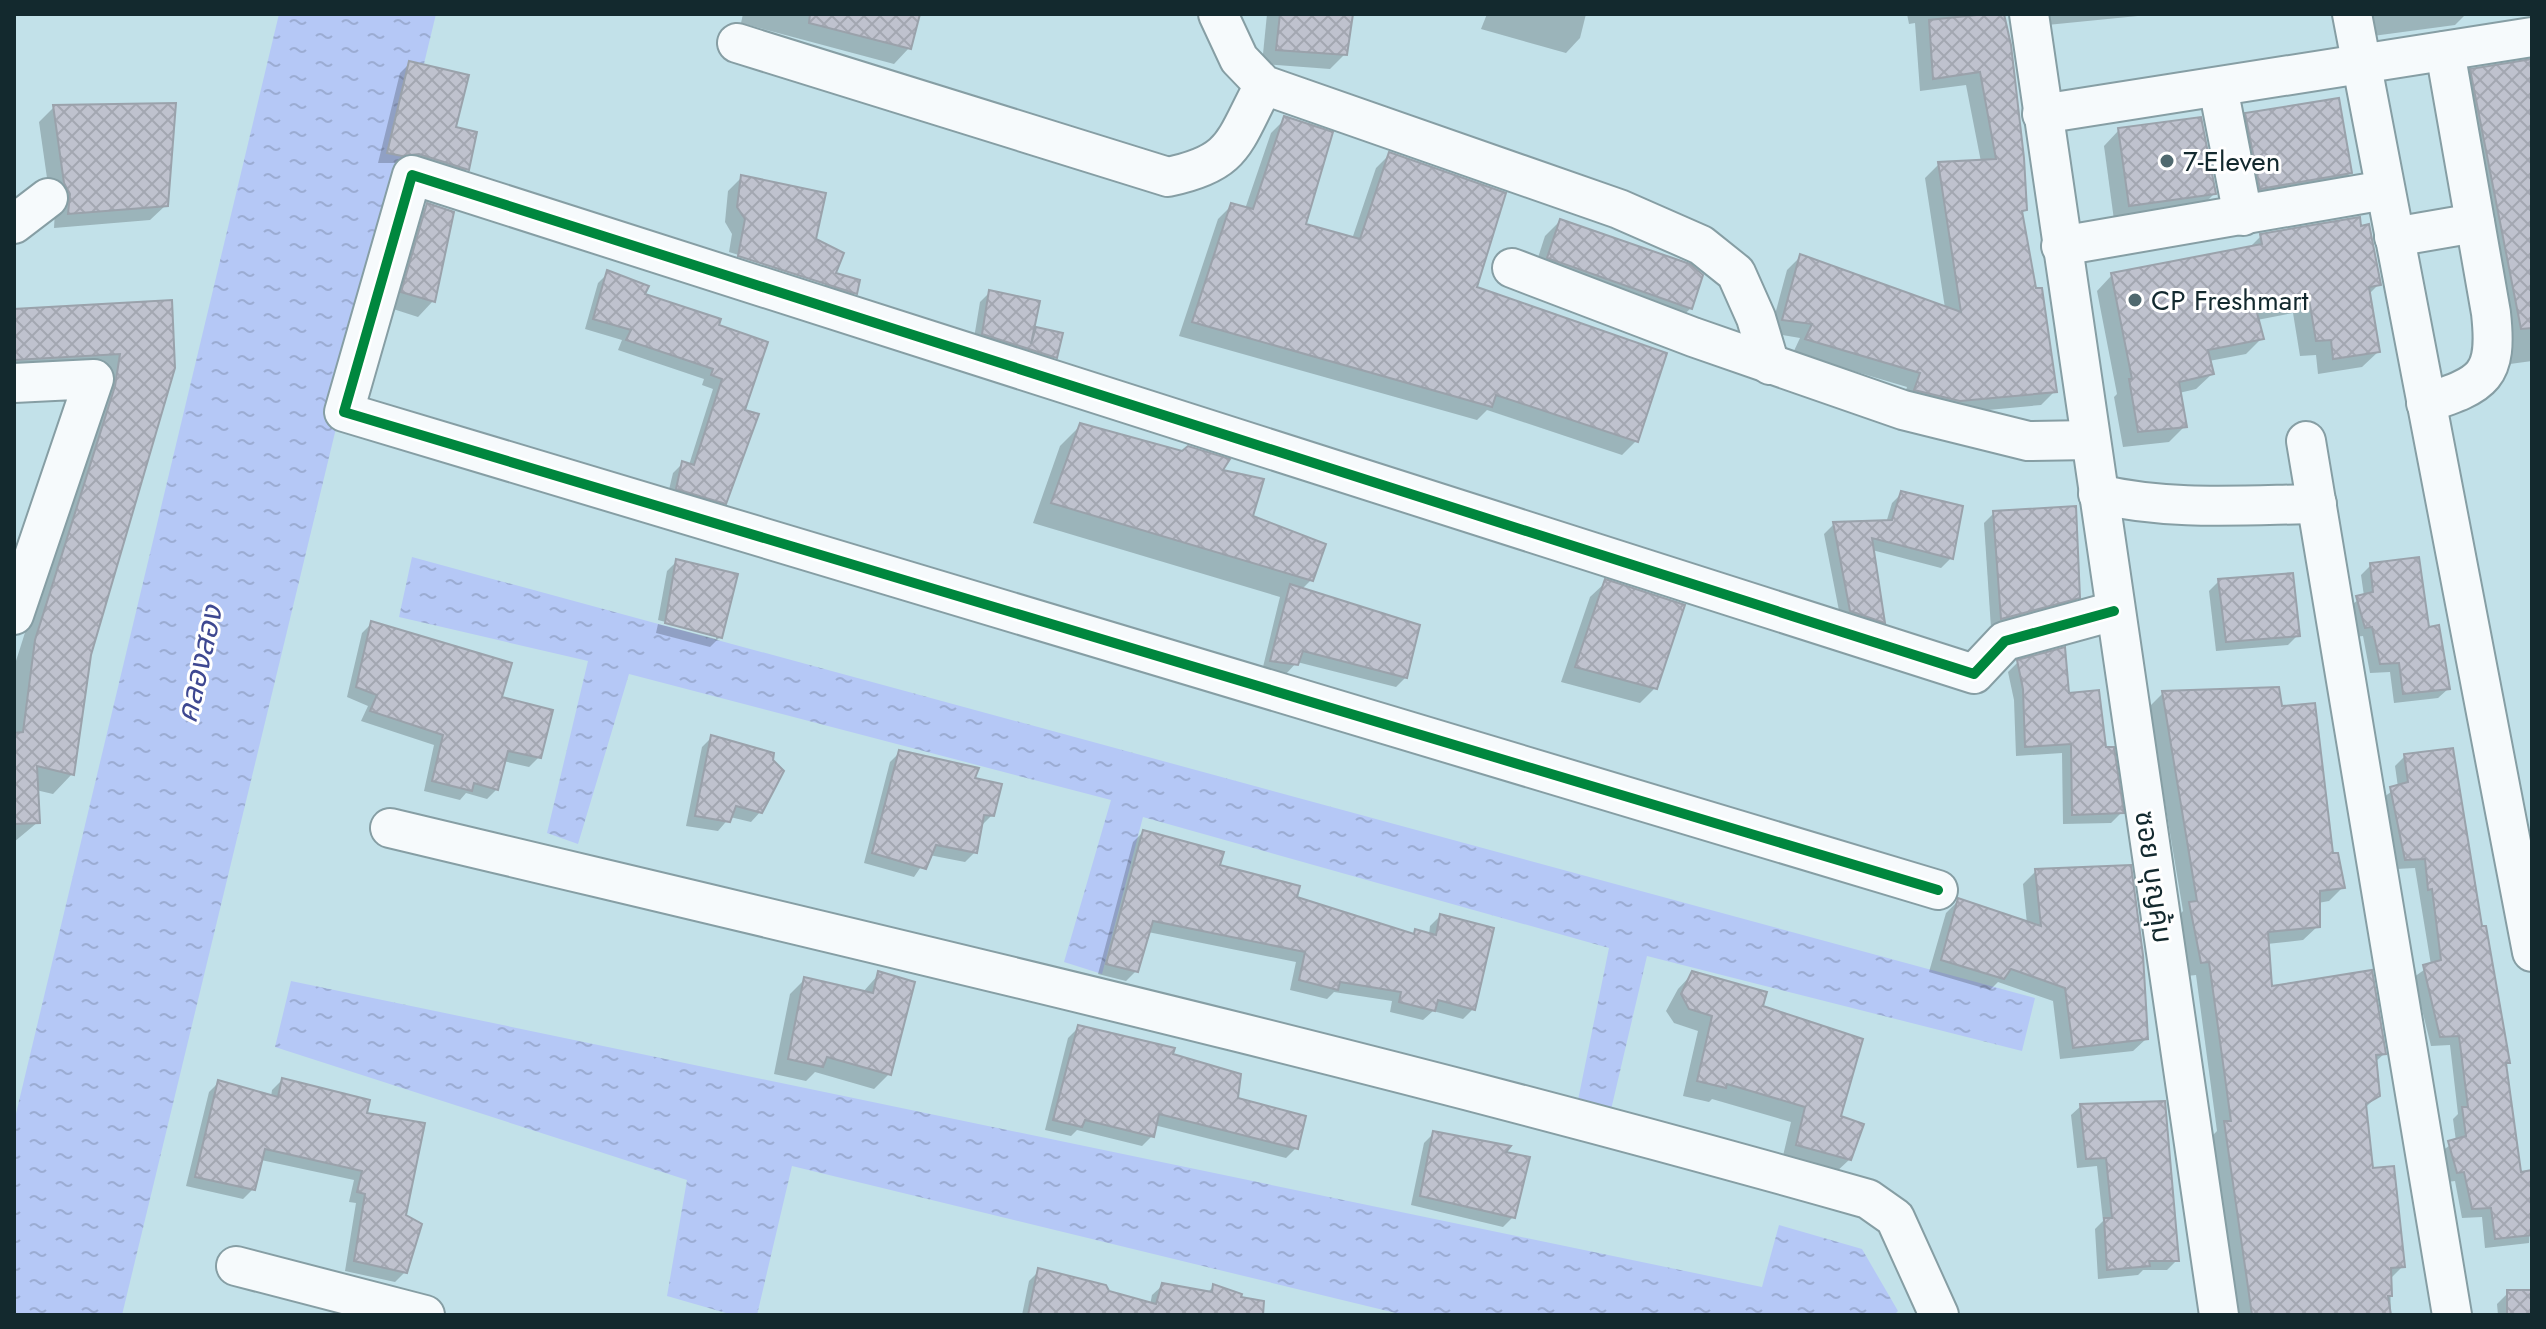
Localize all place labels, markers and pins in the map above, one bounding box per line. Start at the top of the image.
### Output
place label: 7-Eleven [2183,141,2280,182]
marker: 7-Eleven [2158,152,2176,170]
place label: CP Freshmart [2151,280,2309,321]
marker: CP Freshmart [2126,291,2144,309]

